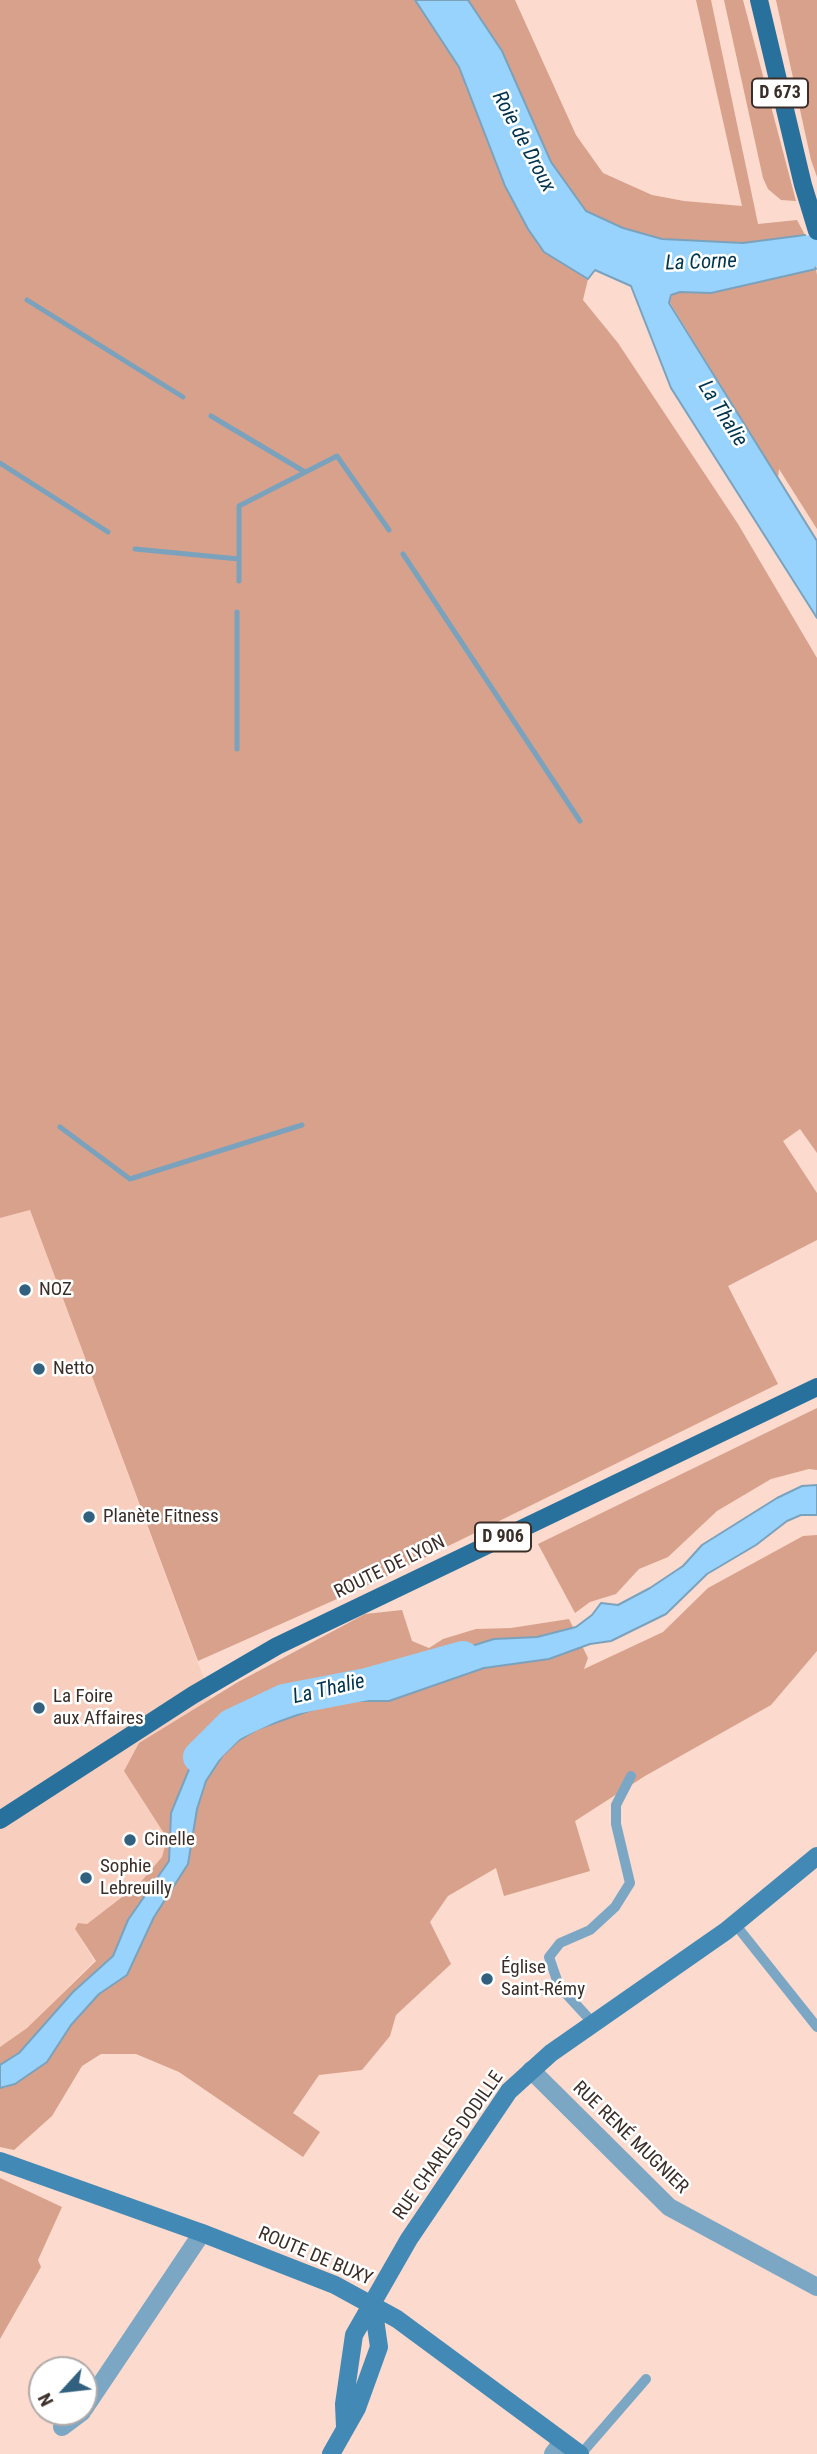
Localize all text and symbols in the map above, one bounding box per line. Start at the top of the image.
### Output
road number: D 673 [752,78,808,108]
water label: Roie de Droux [486,87,560,197]
water label: La Corne [665,249,737,277]
water label: La Thalie [692,376,752,452]
place label: NOZ [39,1279,72,1301]
marker: NOZ [17,1282,33,1298]
place label: Netto [53,1358,94,1380]
marker: Netto [31,1361,47,1377]
place label: Planète Fitness [103,1506,219,1528]
marker: Planète Fitness [81,1509,97,1525]
road number: D 906 [475,1522,531,1552]
street label: ROUTE DE LYON [331,1531,449,1605]
water label: La Thalie [290,1669,368,1711]
place label: La Foire aux Affaires [53,1686,144,1730]
marker: La Foire aux Affaires [31,1700,47,1716]
place label: Cinelle [144,1829,195,1851]
marker: Cinelle [122,1832,138,1848]
place label: Sophie Lebreuilly [100,1856,172,1900]
marker: Sophie Lebreuilly [78,1870,94,1886]
place label: Église Saint-Rémy [501,1957,585,2001]
marker: Église Saint-Rémy [479,1971,495,1987]
street label: RUE CHARLES DODILLE [389,2067,509,2225]
street label: RUE RENÉ MUGNIER [567,2077,693,2199]
street label: ROUTE DE BUXY [254,2223,376,2291]
north arrow [28,2356,98,2426]
text: N [33,2389,59,2410]

